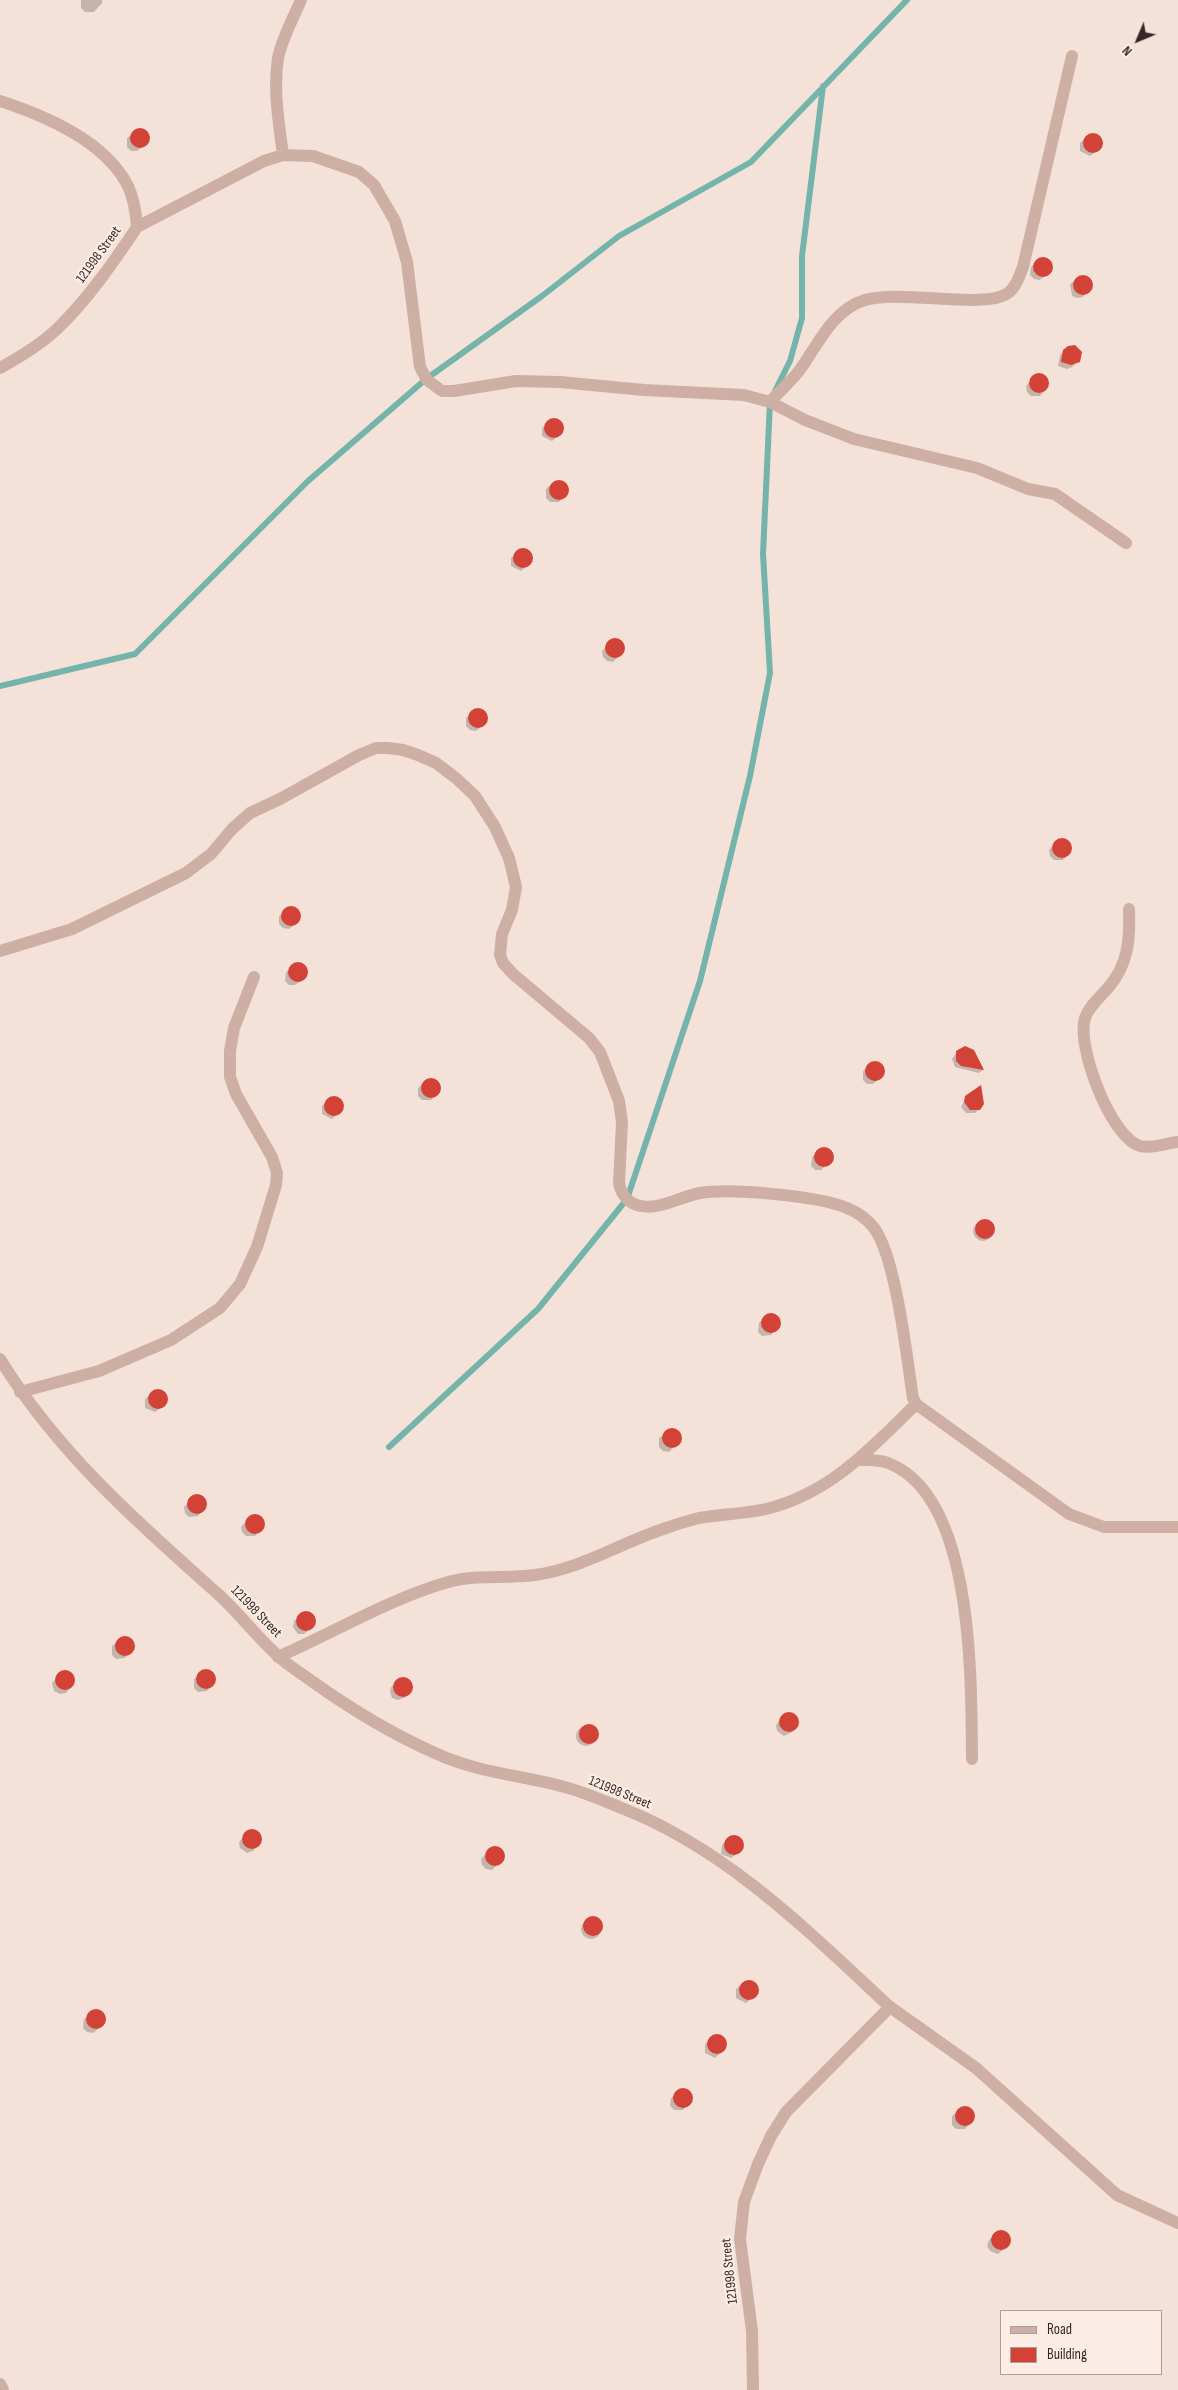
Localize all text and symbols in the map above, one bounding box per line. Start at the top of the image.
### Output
north arrow [1113,15,1163,65]
text: N [1118,42,1136,60]
street label: 121998 Street [73,223,125,287]
street label: 121998 Street [227,1582,285,1642]
street label: 121998 Street [586,1773,654,1813]
street label: 121998 Street [718,2237,742,2305]
legend [1000,2310,1163,2375]
text: Road [1047,2320,1072,2339]
text: Building [1047,2345,1087,2364]

